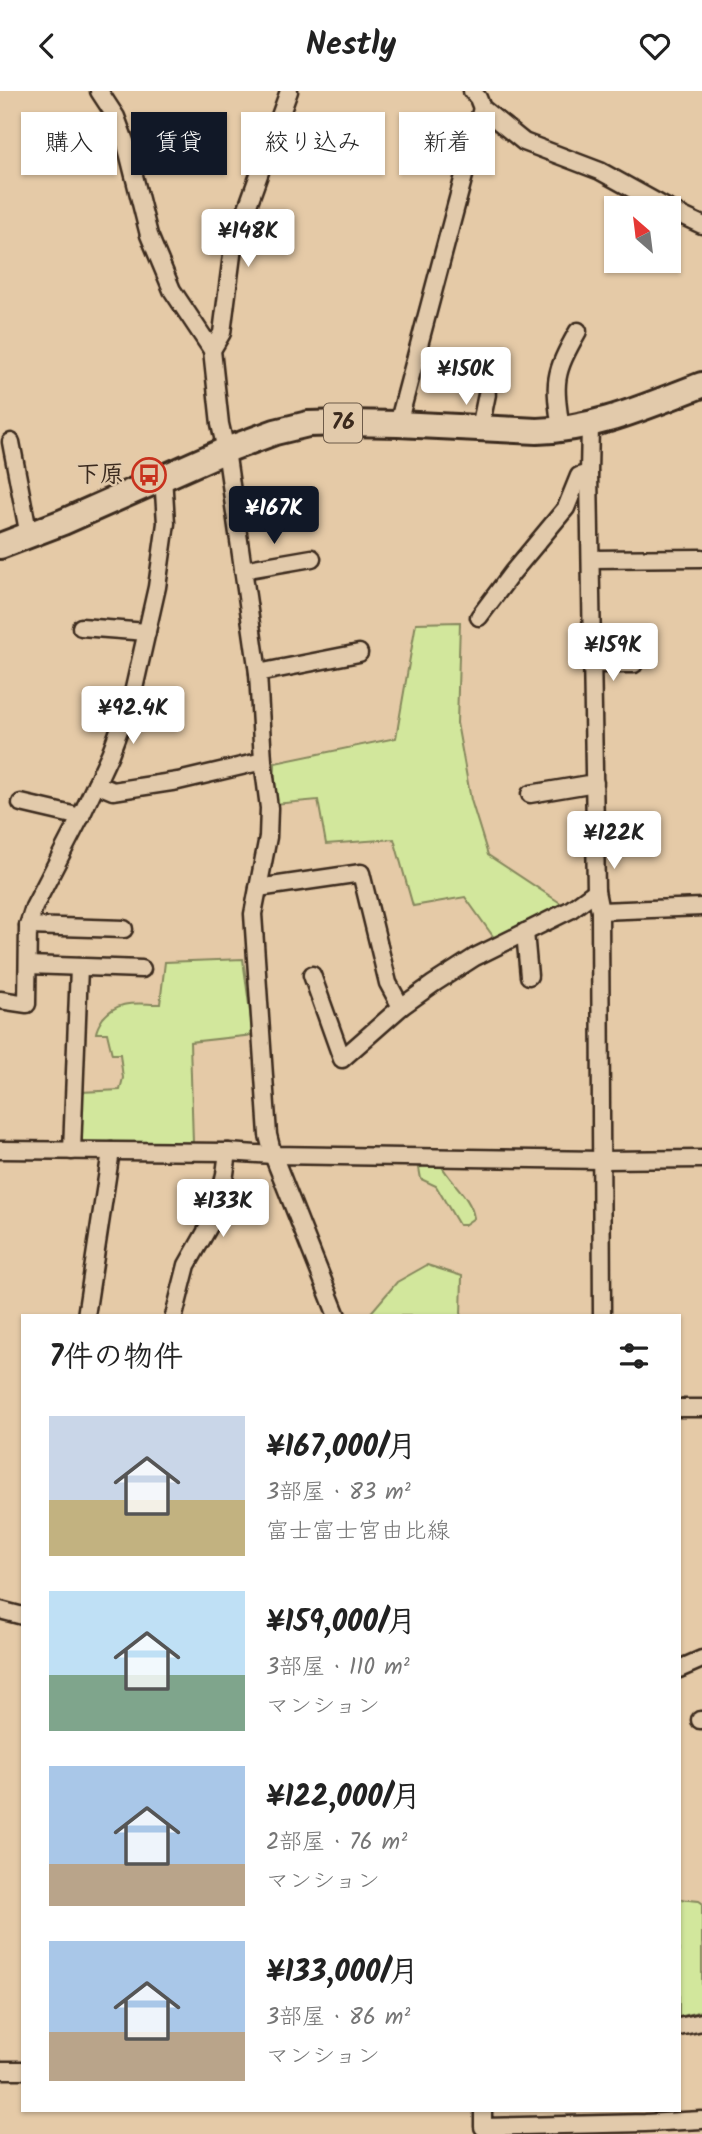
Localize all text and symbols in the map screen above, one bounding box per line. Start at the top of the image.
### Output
text: Nestly [306,20,396,71]
icon: back [28,27,66,65]
icon: heart [636,27,674,65]
chip: 購入 [21,112,117,175]
chip: 賃貸 [131,112,227,175]
chip: 絞り込み [241,112,385,175]
chip: 新着 [399,112,495,175]
north arrow [604,196,681,273]
map controls [604,196,681,273]
pin: ¥148K [199,209,297,269]
text: ¥148K [217,214,279,250]
pin: ¥150K [417,347,515,407]
text: ¥150K [437,352,495,388]
road number: 76 [324,403,362,443]
place label: 下原 [76,456,124,495]
bus stop icon: 下原 [130,456,168,494]
pin: ¥167K [225,487,323,546]
text: ¥167K [245,491,303,527]
pin: ¥159K [564,623,662,683]
text: ¥159K [584,628,642,664]
pin: ¥92.4K [76,687,190,746]
text: ¥92.4K [97,691,169,727]
pin: ¥122K [565,811,663,871]
text: ¥122K [583,816,645,852]
pin: ¥133K [174,1179,272,1239]
text: ¥133K [193,1184,253,1220]
text: 7件の物件 [49,1334,183,1382]
icon: filters [615,1337,653,1375]
text: ¥167,000/月 [266,1424,416,1472]
icon: home [105,1444,189,1528]
text: 3部屋 · 83 m² [266,1475,411,1511]
text: 富士富士宮由比線 [266,1514,450,1550]
text: ¥159,000/月 [266,1599,416,1647]
icon: home [105,1619,189,1703]
text: 3部屋 · 110 m² [266,1650,410,1686]
text: マンション [266,1689,380,1725]
text: ¥122,000/月 [266,1774,421,1822]
icon: home [105,1794,189,1878]
text: 2部屋 · 76 m² [266,1825,407,1861]
text: マンション [266,1864,380,1900]
text: ¥133,000/月 [266,1949,419,1997]
icon: home [105,1969,189,2053]
text: 3部屋 · 86 m² [266,2000,410,2036]
text: マンション [266,2039,380,2075]

